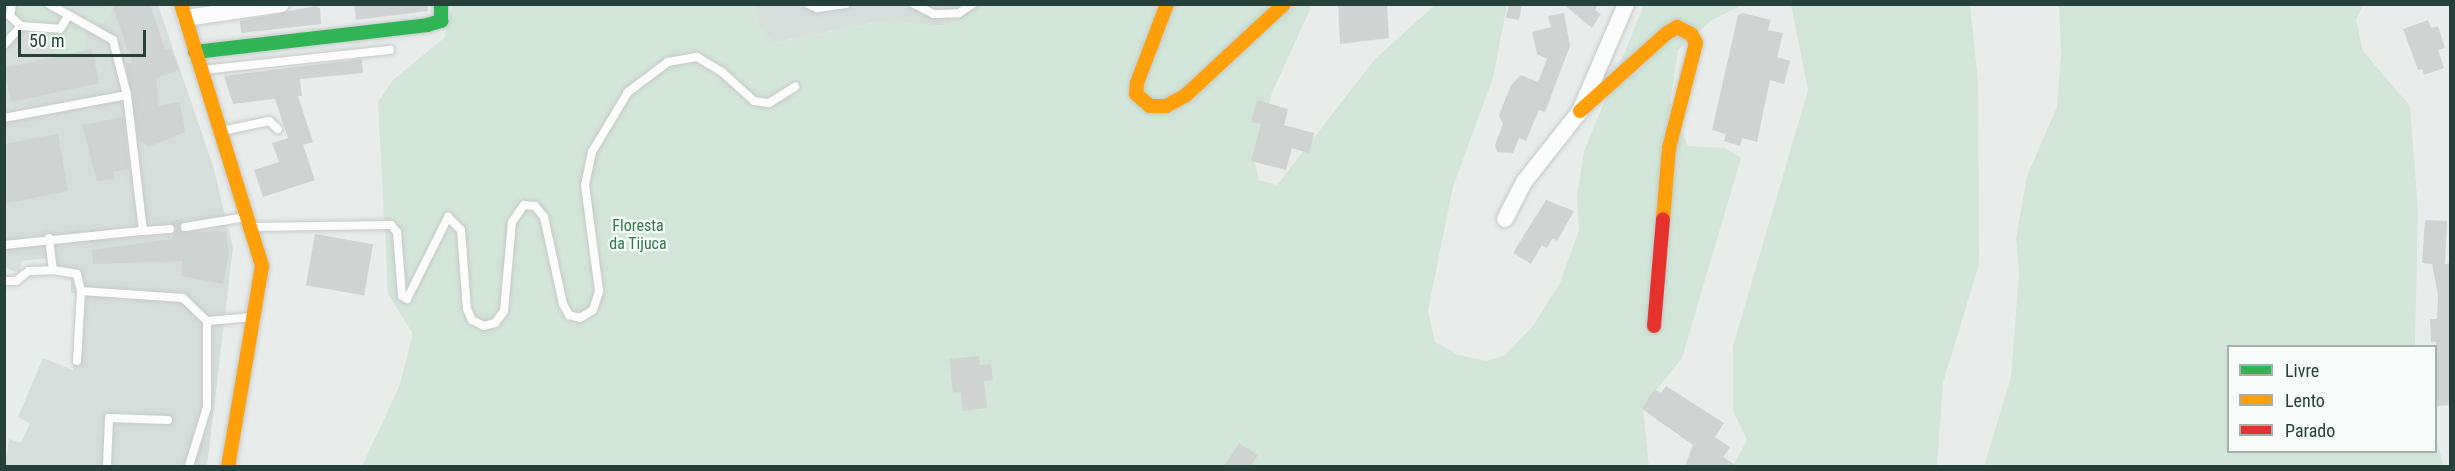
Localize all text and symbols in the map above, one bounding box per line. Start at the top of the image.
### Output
scale bar [21,18,148,56]
text: 50 m [29,30,64,51]
park label: Floresta da Tijuca [609,216,667,254]
legend [2227,345,2437,453]
text: Livre [2285,360,2319,381]
text: Lento [2285,390,2325,411]
text: Parado [2285,420,2335,441]

